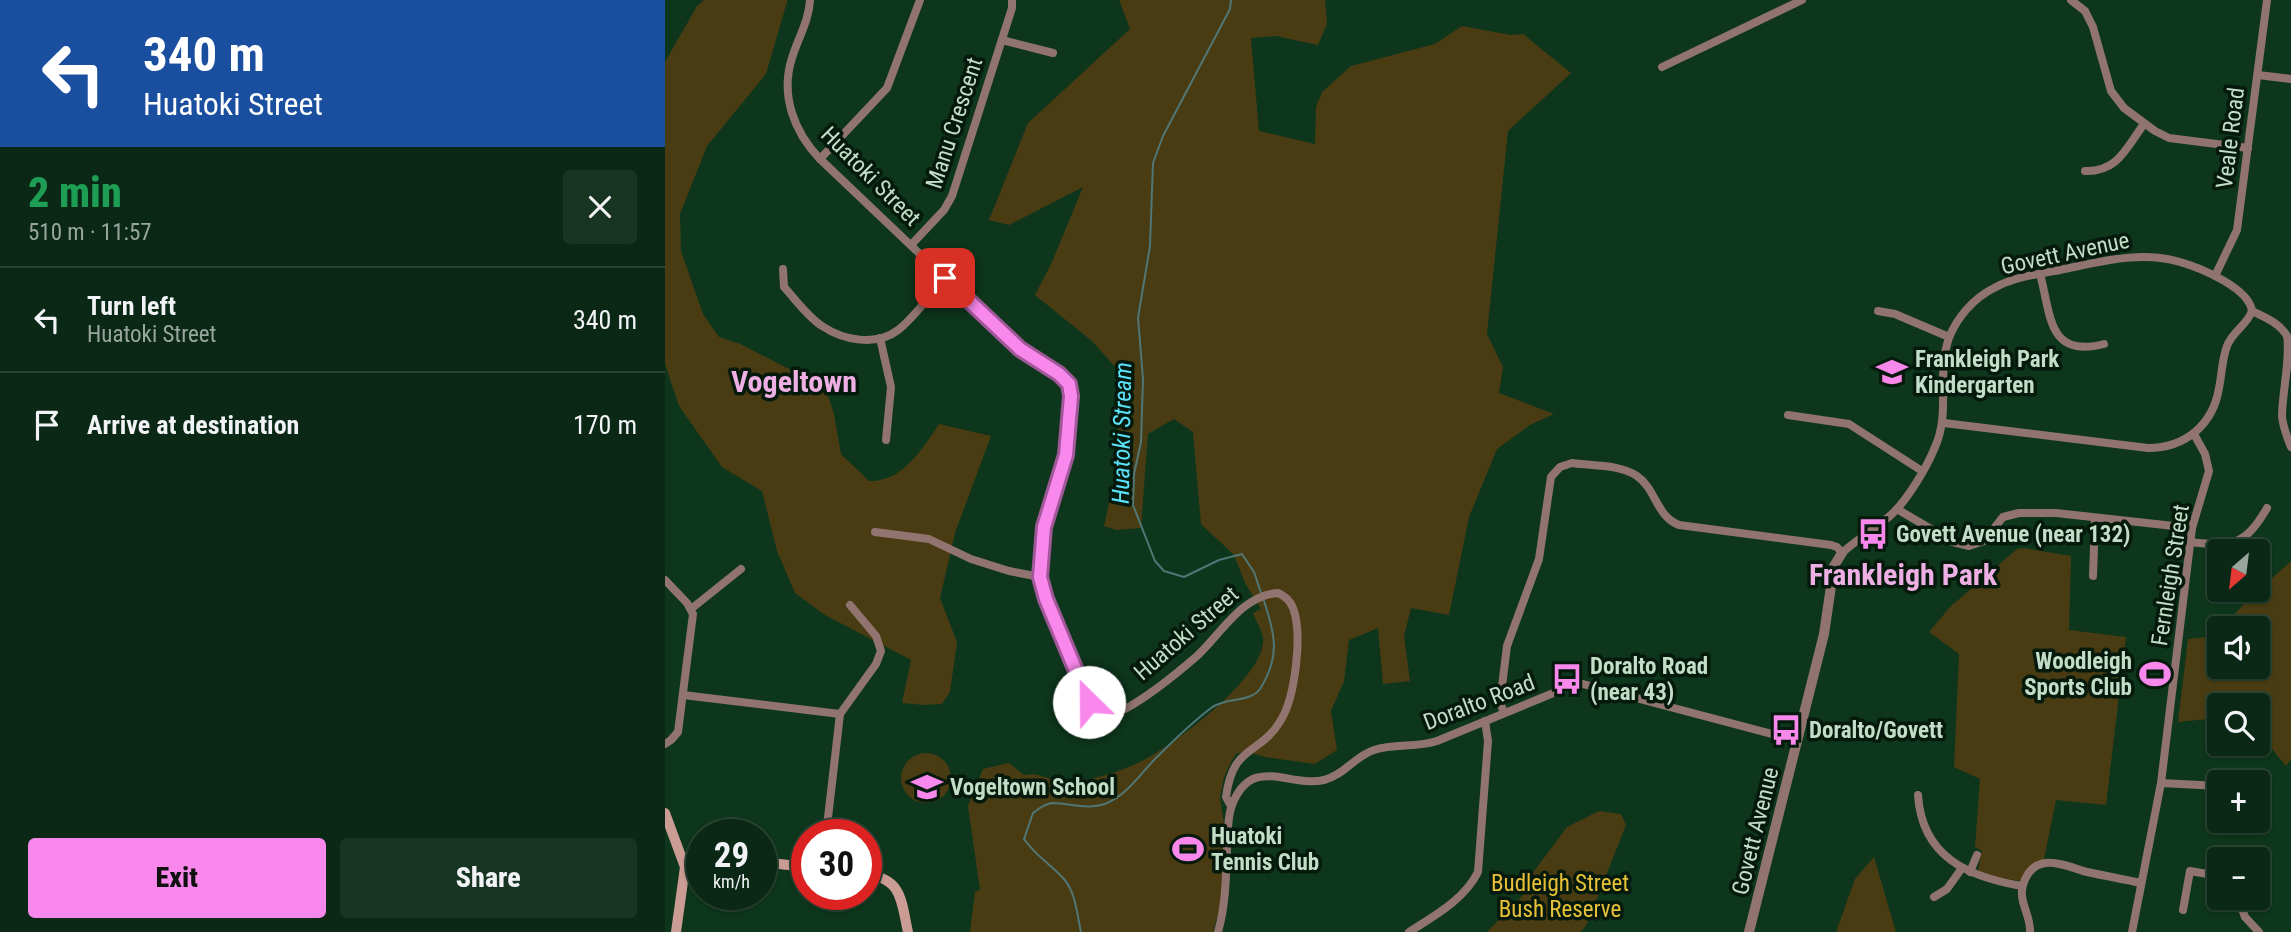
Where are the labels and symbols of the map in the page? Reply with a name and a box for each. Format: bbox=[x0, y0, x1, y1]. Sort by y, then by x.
street label: Manu Crescent bbox=[921, 54, 988, 192]
street label: Veale Road bbox=[2211, 86, 2250, 190]
street label: Huatoki Street bbox=[815, 121, 926, 232]
street label: Govett Avenue bbox=[1998, 227, 2132, 280]
pin bbox=[915, 248, 975, 308]
place label: Frankleigh Park Kindergarten bbox=[1915, 346, 2060, 399]
school or university icon: Frankleigh Park Kindergarten bbox=[1875, 355, 1909, 389]
water label: Huatoki Stream bbox=[1107, 362, 1137, 504]
district label: Vogeltown bbox=[731, 364, 857, 399]
street label: Fernleigh Street bbox=[2146, 502, 2195, 648]
bus stop icon: Govett Avenue (near 132) bbox=[1856, 517, 1890, 551]
place label: Govett Avenue (near 132) bbox=[1896, 521, 2130, 548]
north arrow bbox=[2207, 539, 2270, 602]
district label: Frankleigh Park bbox=[1809, 557, 1998, 592]
street label: Huatoki Street bbox=[1129, 581, 1244, 686]
place label: Woodleigh Sports Club bbox=[2024, 648, 2132, 701]
place label: Doralto Road (near 43) bbox=[1590, 653, 1708, 706]
sports icon: Woodleigh Sports Club bbox=[2138, 657, 2172, 691]
bus stop icon: Doralto Road (near 43) bbox=[1550, 662, 1584, 696]
position arrow bbox=[1052, 665, 1126, 739]
street label: Doralto Road bbox=[1420, 669, 1539, 736]
bus stop icon: Doralto/Govett bbox=[1769, 713, 1803, 747]
place label: Doralto/Govett bbox=[1809, 717, 1943, 744]
street label: Govett Avenue bbox=[1727, 765, 1784, 898]
school or university icon: Vogeltown School bbox=[910, 770, 944, 804]
place label: Vogeltown School bbox=[950, 774, 1115, 801]
speed limit sign: 30 bbox=[791, 819, 882, 910]
place label: Huatoki Tennis Club bbox=[1211, 823, 1319, 876]
sports icon: Huatoki Tennis Club bbox=[1171, 832, 1205, 866]
park label: Budleigh Street Bush Reserve bbox=[1491, 870, 1629, 923]

